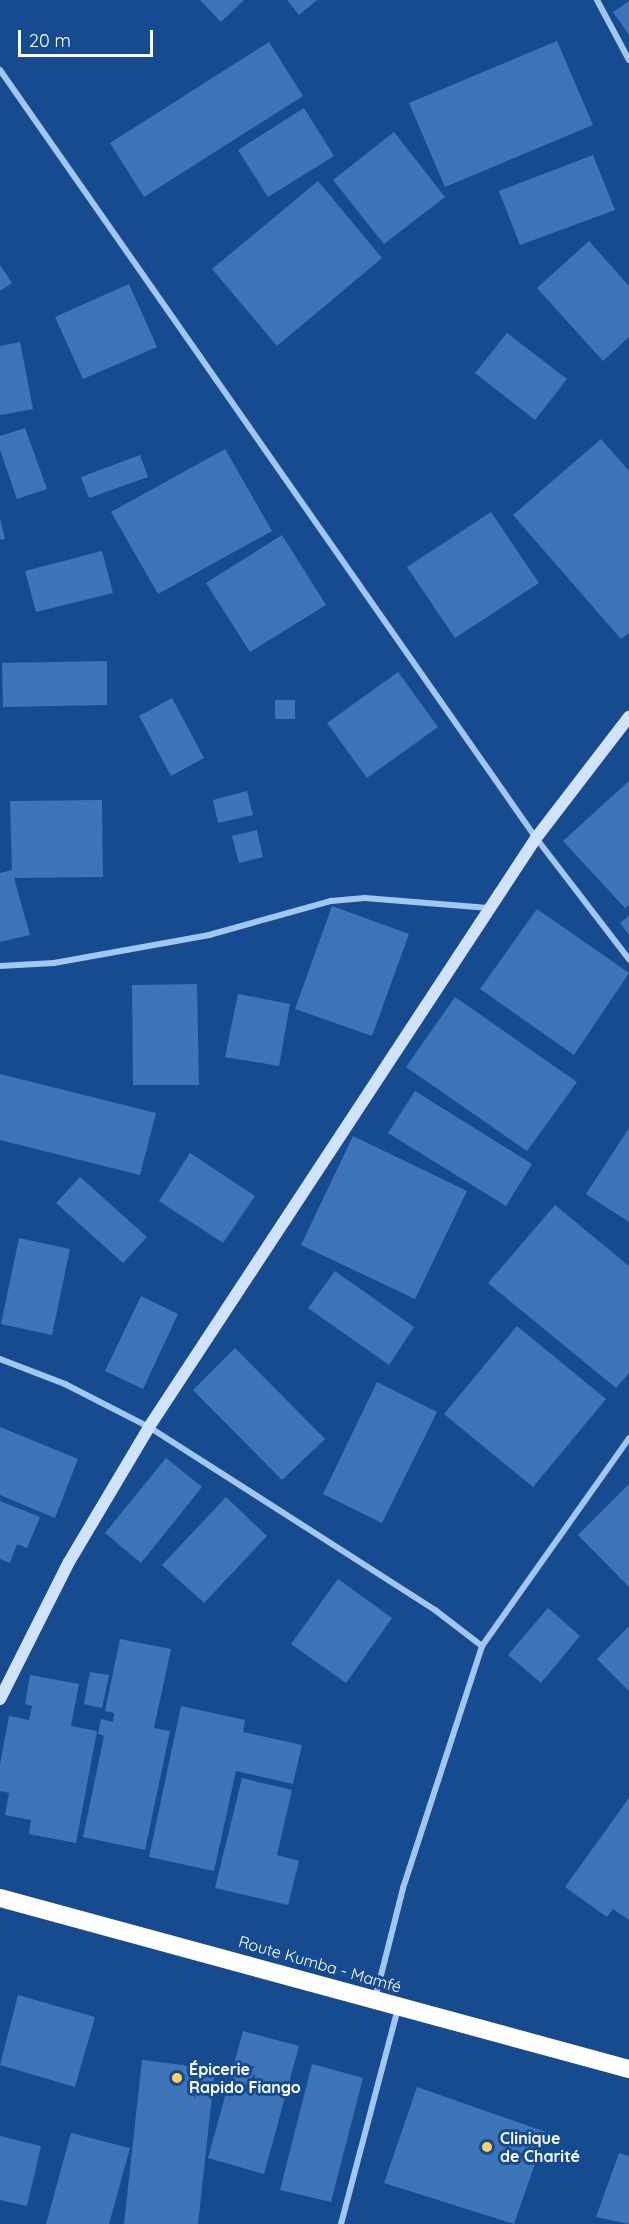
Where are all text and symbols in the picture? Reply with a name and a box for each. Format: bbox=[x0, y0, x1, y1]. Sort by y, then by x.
scale bar bbox=[21, 18, 156, 56]
text: 20 m bbox=[29, 29, 71, 52]
street label: Route Kumba - Mamfé bbox=[236, 1932, 404, 1996]
place label: Épicerie Rapido Fiango bbox=[189, 2059, 301, 2097]
marker: Épicerie Rapido Fiango bbox=[170, 2071, 184, 2085]
place label: Clinique de Charité bbox=[500, 2128, 580, 2166]
marker: Clinique de Charité bbox=[478, 2138, 496, 2156]

